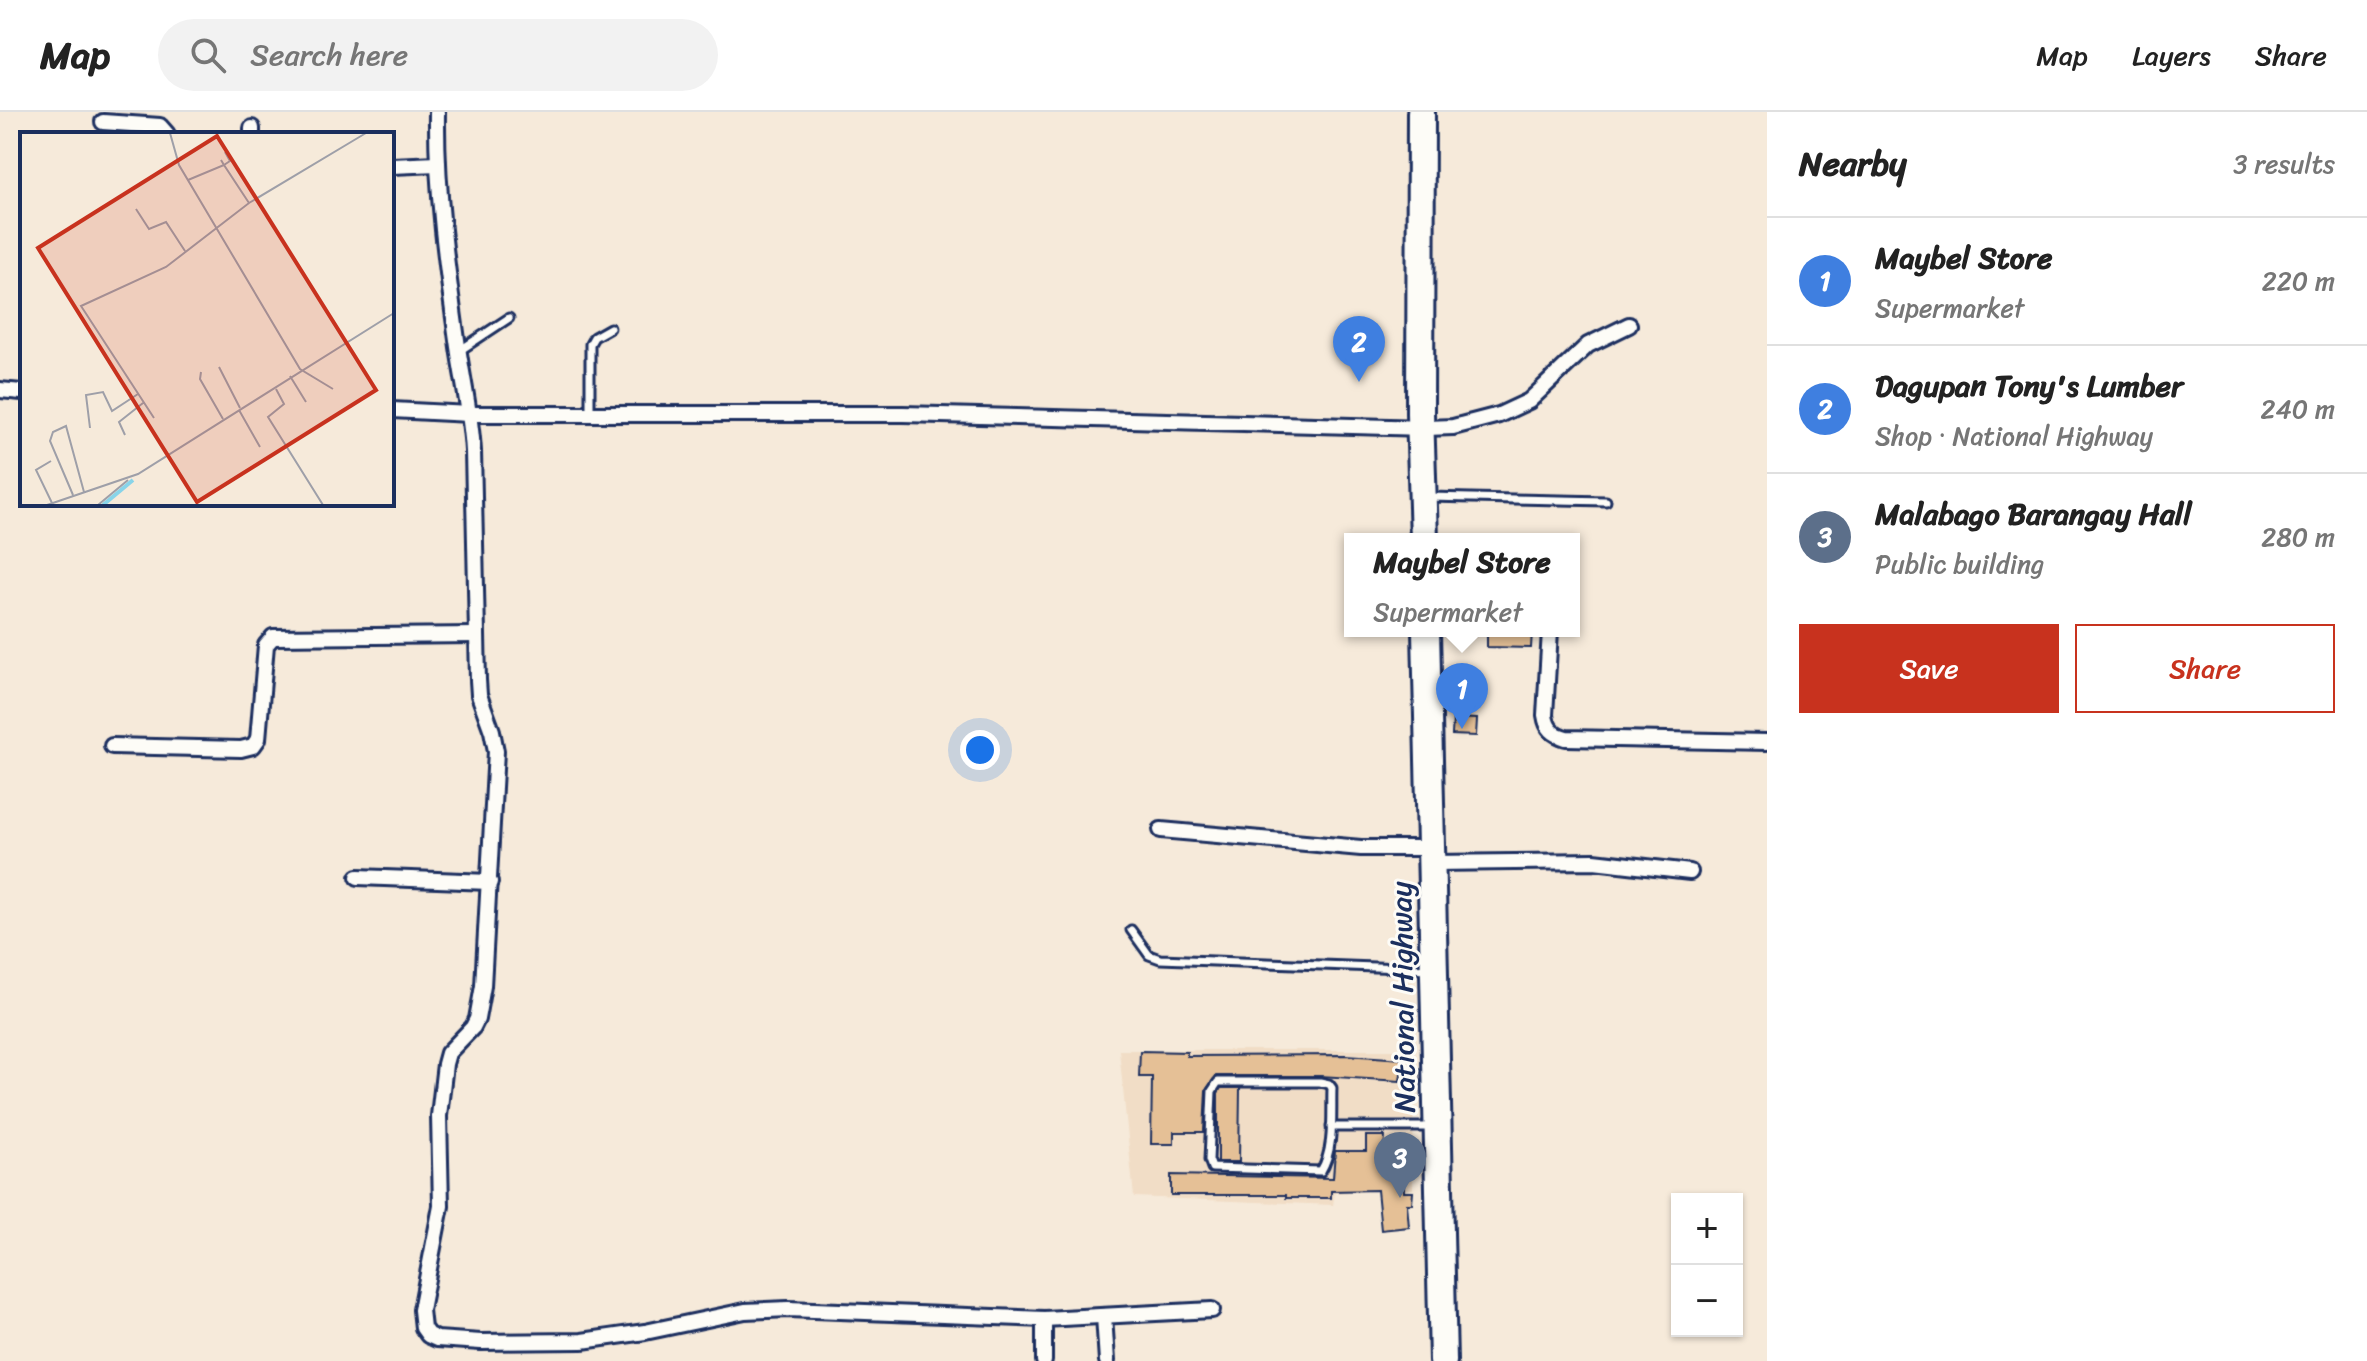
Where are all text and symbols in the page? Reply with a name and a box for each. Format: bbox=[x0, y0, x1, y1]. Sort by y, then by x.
search box bbox=[158, 19, 718, 91]
text: Map bbox=[40, 22, 110, 89]
text: Search here bbox=[250, 28, 408, 82]
text: Map bbox=[2036, 31, 2088, 80]
text: Layers bbox=[2132, 31, 2211, 80]
text: Share bbox=[2255, 31, 2327, 80]
icon: search bbox=[186, 33, 230, 77]
inset map bbox=[20, 132, 394, 506]
text: Nearby bbox=[1799, 134, 1907, 194]
text: 3 results bbox=[2233, 141, 2335, 187]
text: Maybel Store bbox=[1875, 231, 2052, 285]
text: 1 bbox=[1819, 258, 1831, 304]
text: 220 m bbox=[2262, 258, 2335, 304]
text: Supermarket bbox=[1875, 285, 2024, 331]
pin: 2 bbox=[1333, 316, 1385, 382]
text: Dagupan Tony's Lumber bbox=[1875, 359, 2183, 413]
text: 2 bbox=[1817, 386, 1833, 432]
text: 240 m bbox=[2261, 386, 2335, 432]
text: Shop · National Highway bbox=[1875, 413, 2153, 459]
text: Malabago Barangay Hall bbox=[1875, 487, 2192, 541]
text: 3 bbox=[1818, 514, 1832, 560]
text: 280 m bbox=[2261, 514, 2335, 560]
popup bbox=[1344, 533, 1580, 637]
text: Maybel Store bbox=[1373, 535, 1551, 589]
text: Public building bbox=[1875, 541, 2044, 587]
text: Supermarket bbox=[1373, 589, 1523, 635]
button: Save bbox=[1799, 624, 2059, 713]
button: Share bbox=[2075, 624, 2335, 713]
pin: 1 bbox=[1436, 663, 1488, 729]
your location bbox=[960, 730, 1000, 770]
street label: National Highway bbox=[1374, 880, 1432, 1113]
pin: 3 bbox=[1374, 1132, 1426, 1198]
map controls bbox=[1671, 1193, 1743, 1337]
button: + bbox=[1671, 1193, 1743, 1265]
button: − bbox=[1671, 1265, 1743, 1337]

